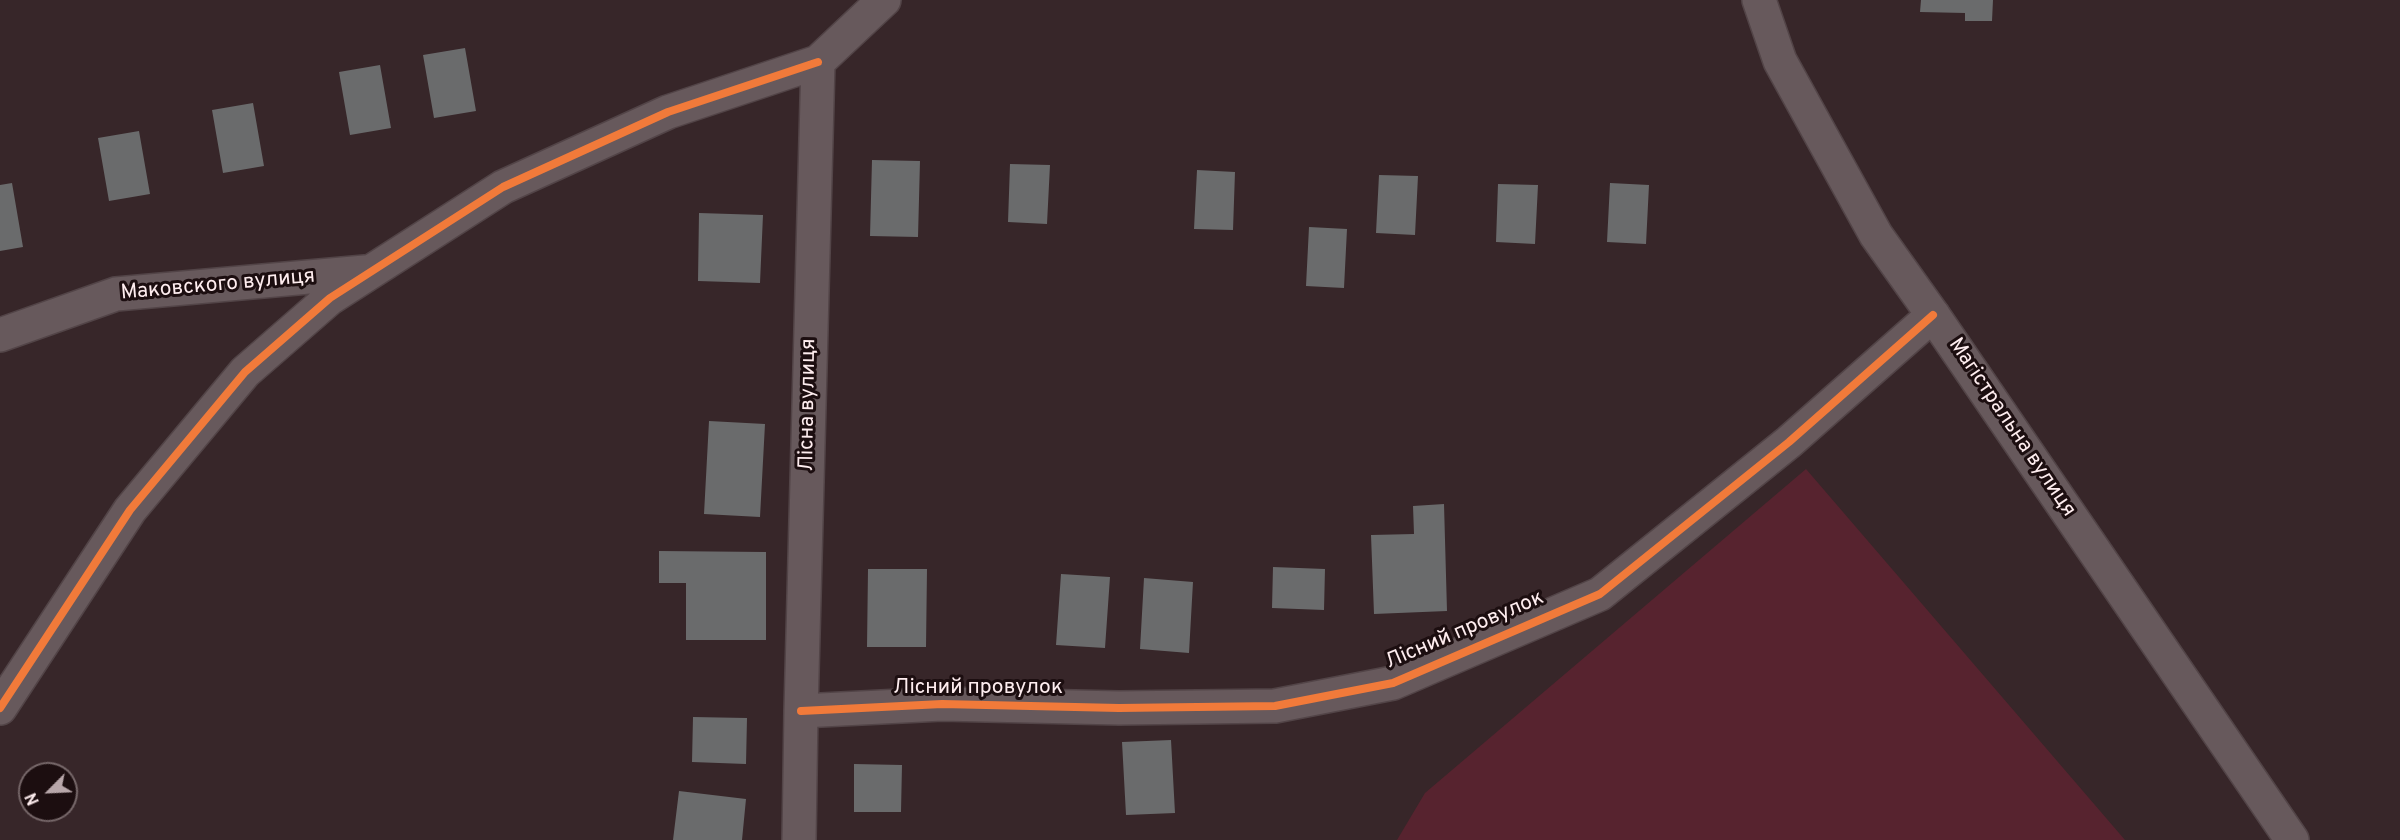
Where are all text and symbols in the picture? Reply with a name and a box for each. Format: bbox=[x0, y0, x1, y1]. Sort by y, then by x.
street label: Маковского вулиця bbox=[120, 265, 316, 307]
street label: Магістральна вулиця bbox=[1942, 334, 2080, 522]
street label: Лісна вулиця bbox=[795, 338, 823, 472]
street label: Лісний провулок bbox=[1382, 586, 1548, 676]
street label: Лісний провулок bbox=[893, 676, 1063, 702]
north arrow bbox=[18, 762, 78, 822]
text: N bbox=[22, 789, 45, 808]

